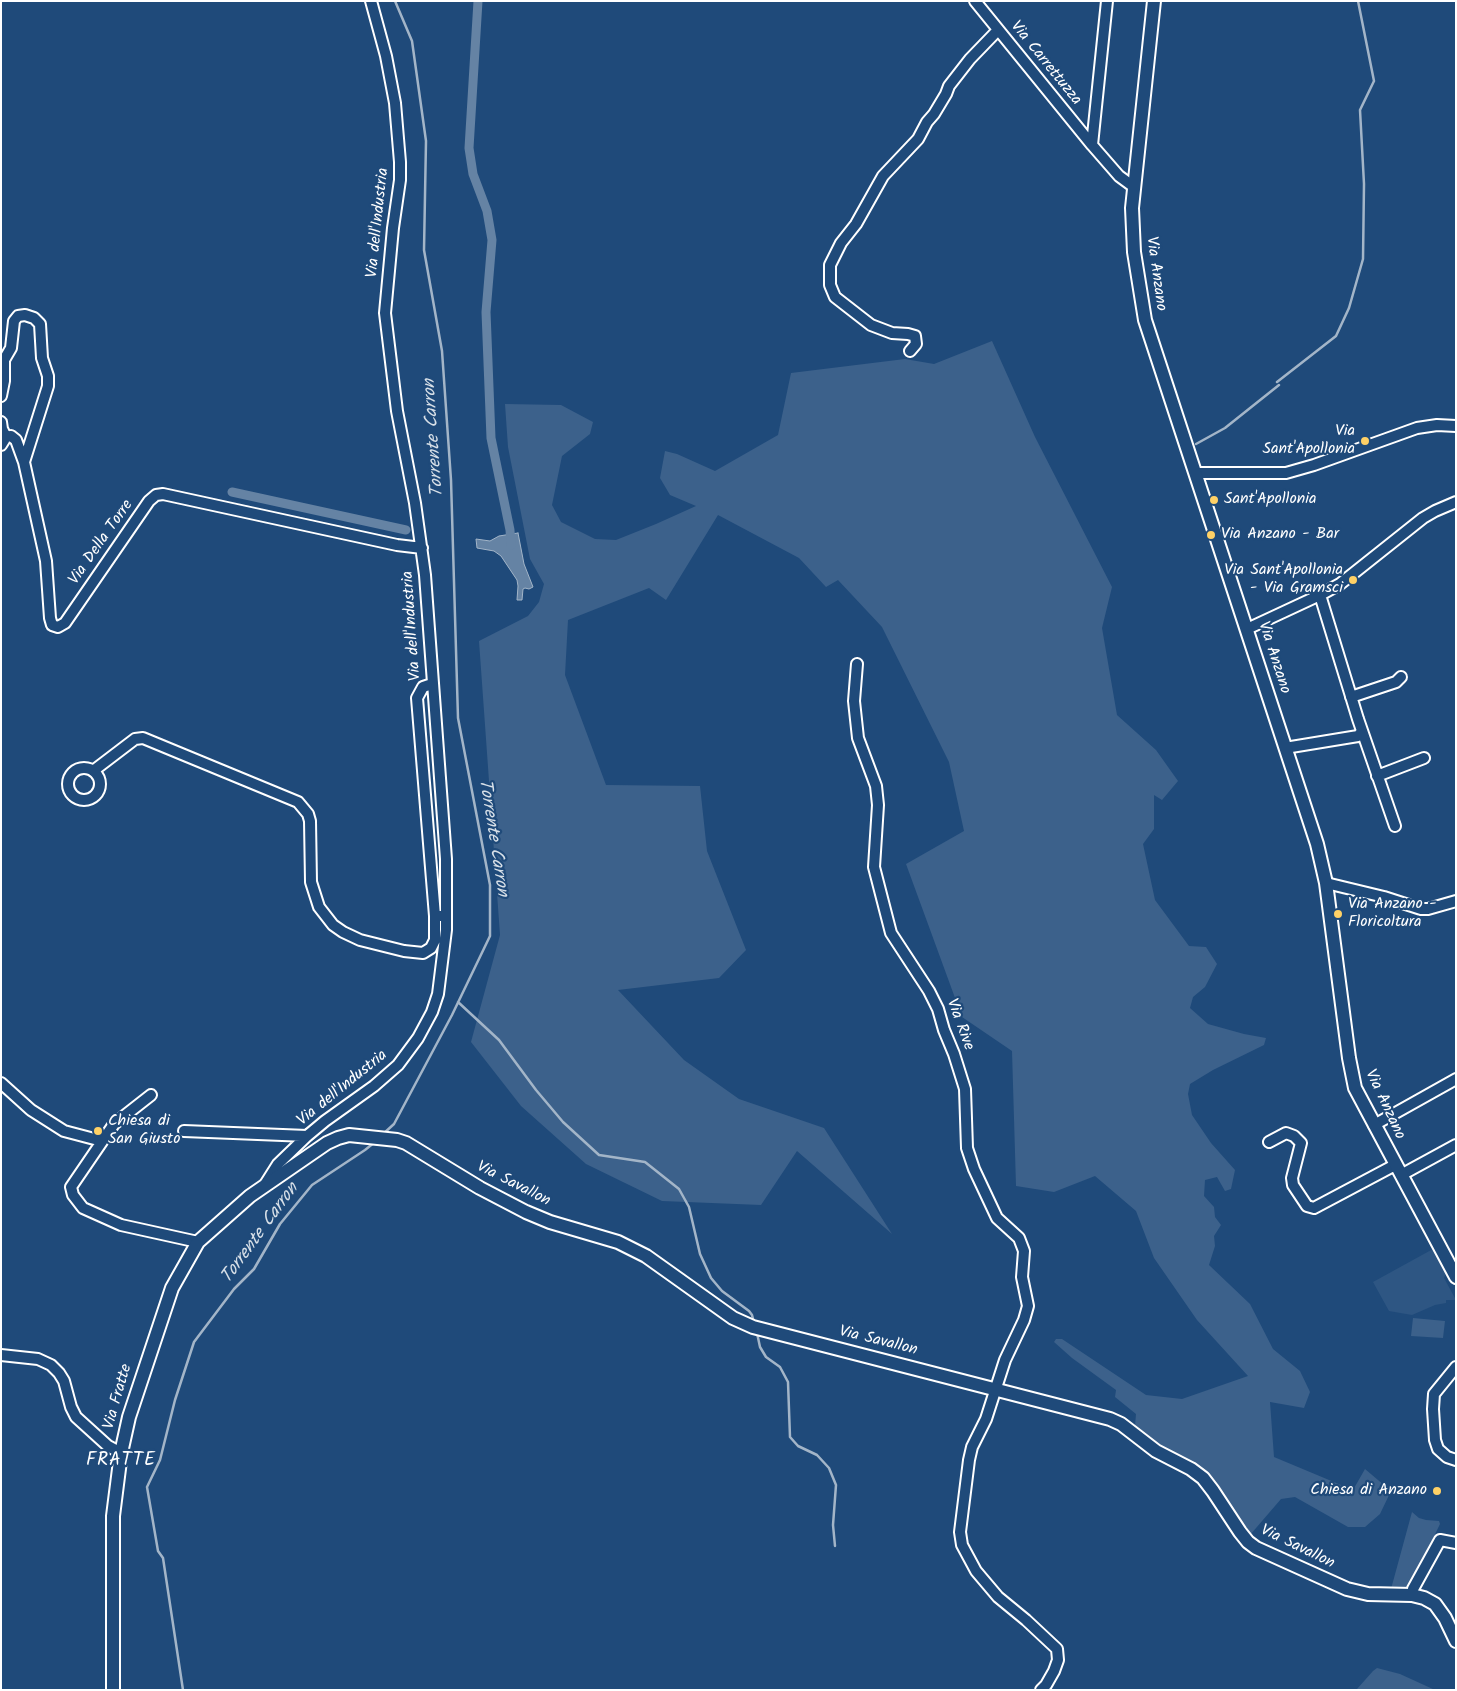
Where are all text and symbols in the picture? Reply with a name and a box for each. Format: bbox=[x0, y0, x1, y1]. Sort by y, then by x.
street label: Via Carrettuzza bbox=[1005, 18, 1085, 110]
street label: Via dell'Industria bbox=[364, 167, 394, 279]
street label: Via Anzano bbox=[1140, 236, 1170, 312]
water label: Torrente Carron bbox=[420, 378, 450, 498]
place label: Via Sant'Apollonia bbox=[1262, 422, 1355, 460]
marker: Via Sant'Apollonia bbox=[1359, 435, 1371, 447]
place label: Sant'Apollonia bbox=[1224, 490, 1317, 510]
marker: Sant'Apollonia bbox=[1208, 494, 1220, 506]
street label: Via Della Torre bbox=[66, 497, 138, 589]
place label: Via Anzano - Bar bbox=[1221, 525, 1339, 545]
marker: Via Anzano - Bar bbox=[1205, 529, 1217, 541]
place label: Via Sant'Apollonia - Via Gramsci bbox=[1224, 561, 1343, 599]
street label: Via dell'Industria bbox=[400, 570, 426, 682]
marker: Via Sant'Apollonia - Via Gramsci bbox=[1347, 574, 1359, 586]
street label: Via Anzano bbox=[1252, 619, 1294, 697]
water label: Torrente Carron bbox=[472, 778, 512, 898]
place label: Via Anzano - Floricoltura bbox=[1348, 895, 1437, 933]
marker: Via Anzano - Floricoltura bbox=[1332, 908, 1344, 920]
street label: Via Rive bbox=[941, 997, 977, 1053]
street label: Via dell'Industria bbox=[294, 1047, 392, 1131]
street label: Via Anzano bbox=[1359, 1067, 1409, 1143]
place label: Chiesa di San Giusto bbox=[108, 1112, 180, 1150]
marker: Chiesa di San Giusto bbox=[92, 1125, 104, 1137]
street label: Via Savallon bbox=[473, 1158, 553, 1212]
water label: Torrente Carron bbox=[217, 1180, 305, 1288]
street label: Via Savallon bbox=[837, 1323, 919, 1361]
street label: Via Fratte bbox=[101, 1362, 137, 1432]
district label: FRATTE bbox=[85, 1451, 157, 1473]
place label: Chiesa di Anzano bbox=[1310, 1481, 1427, 1501]
marker: Chiesa di Anzano bbox=[1431, 1485, 1443, 1497]
street label: Via Savallon bbox=[1257, 1522, 1337, 1574]

